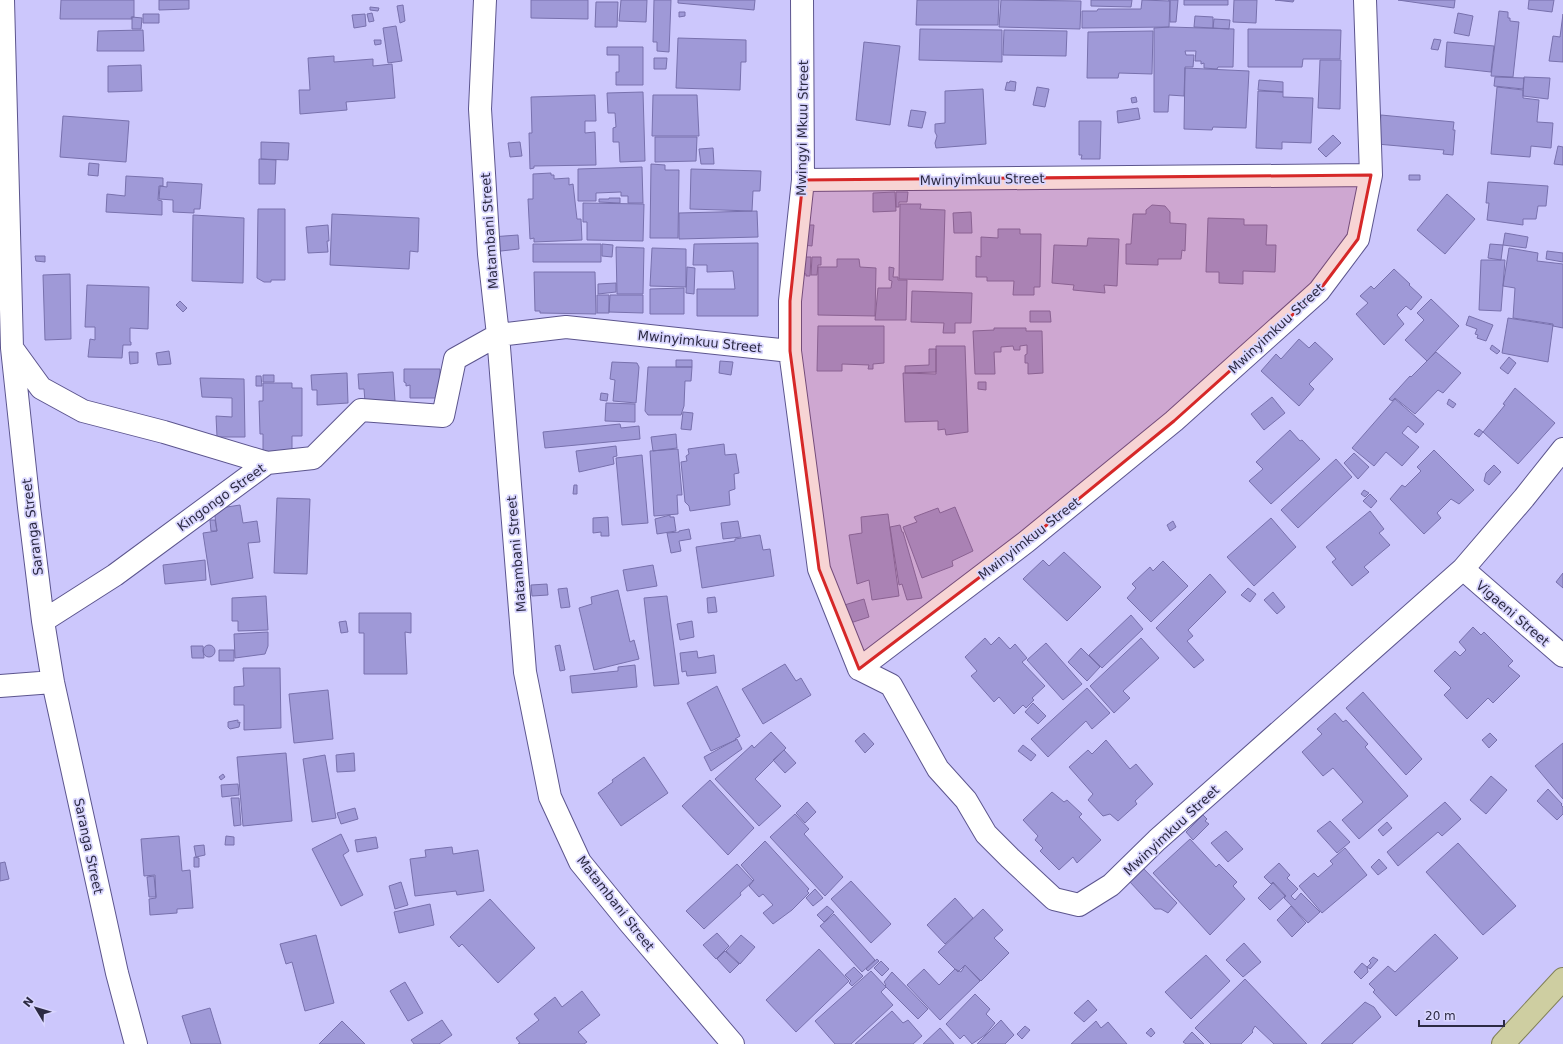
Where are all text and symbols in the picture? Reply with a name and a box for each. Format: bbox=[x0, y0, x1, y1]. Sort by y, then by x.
street label: Mwingyi Mkuu Street bbox=[794, 60, 811, 196]
street label: Mwinyimkuu Street bbox=[919, 171, 1045, 188]
street label: Matambani Street bbox=[478, 172, 501, 290]
street label: Mwinyimkuu Street bbox=[1226, 280, 1327, 376]
street label: Mwinyimkuu Street bbox=[637, 328, 763, 355]
street label: Kingongo Street bbox=[175, 461, 268, 534]
street label: Saranga Street bbox=[19, 478, 46, 576]
street label: Mwinyimkuu Street bbox=[975, 494, 1083, 583]
street label: Matambani Street bbox=[504, 495, 529, 613]
street label: Vigaeni Street bbox=[1473, 578, 1552, 649]
street label: Mwinyimkuu Street bbox=[1121, 782, 1222, 878]
street label: Saranga Street bbox=[71, 797, 106, 895]
street label: Matambani Street bbox=[574, 853, 657, 954]
north arrow bbox=[16, 988, 56, 1028]
text: N bbox=[21, 995, 36, 1010]
scale bar bbox=[1419, 1002, 1504, 1028]
text: 20 m bbox=[1425, 1009, 1456, 1023]

